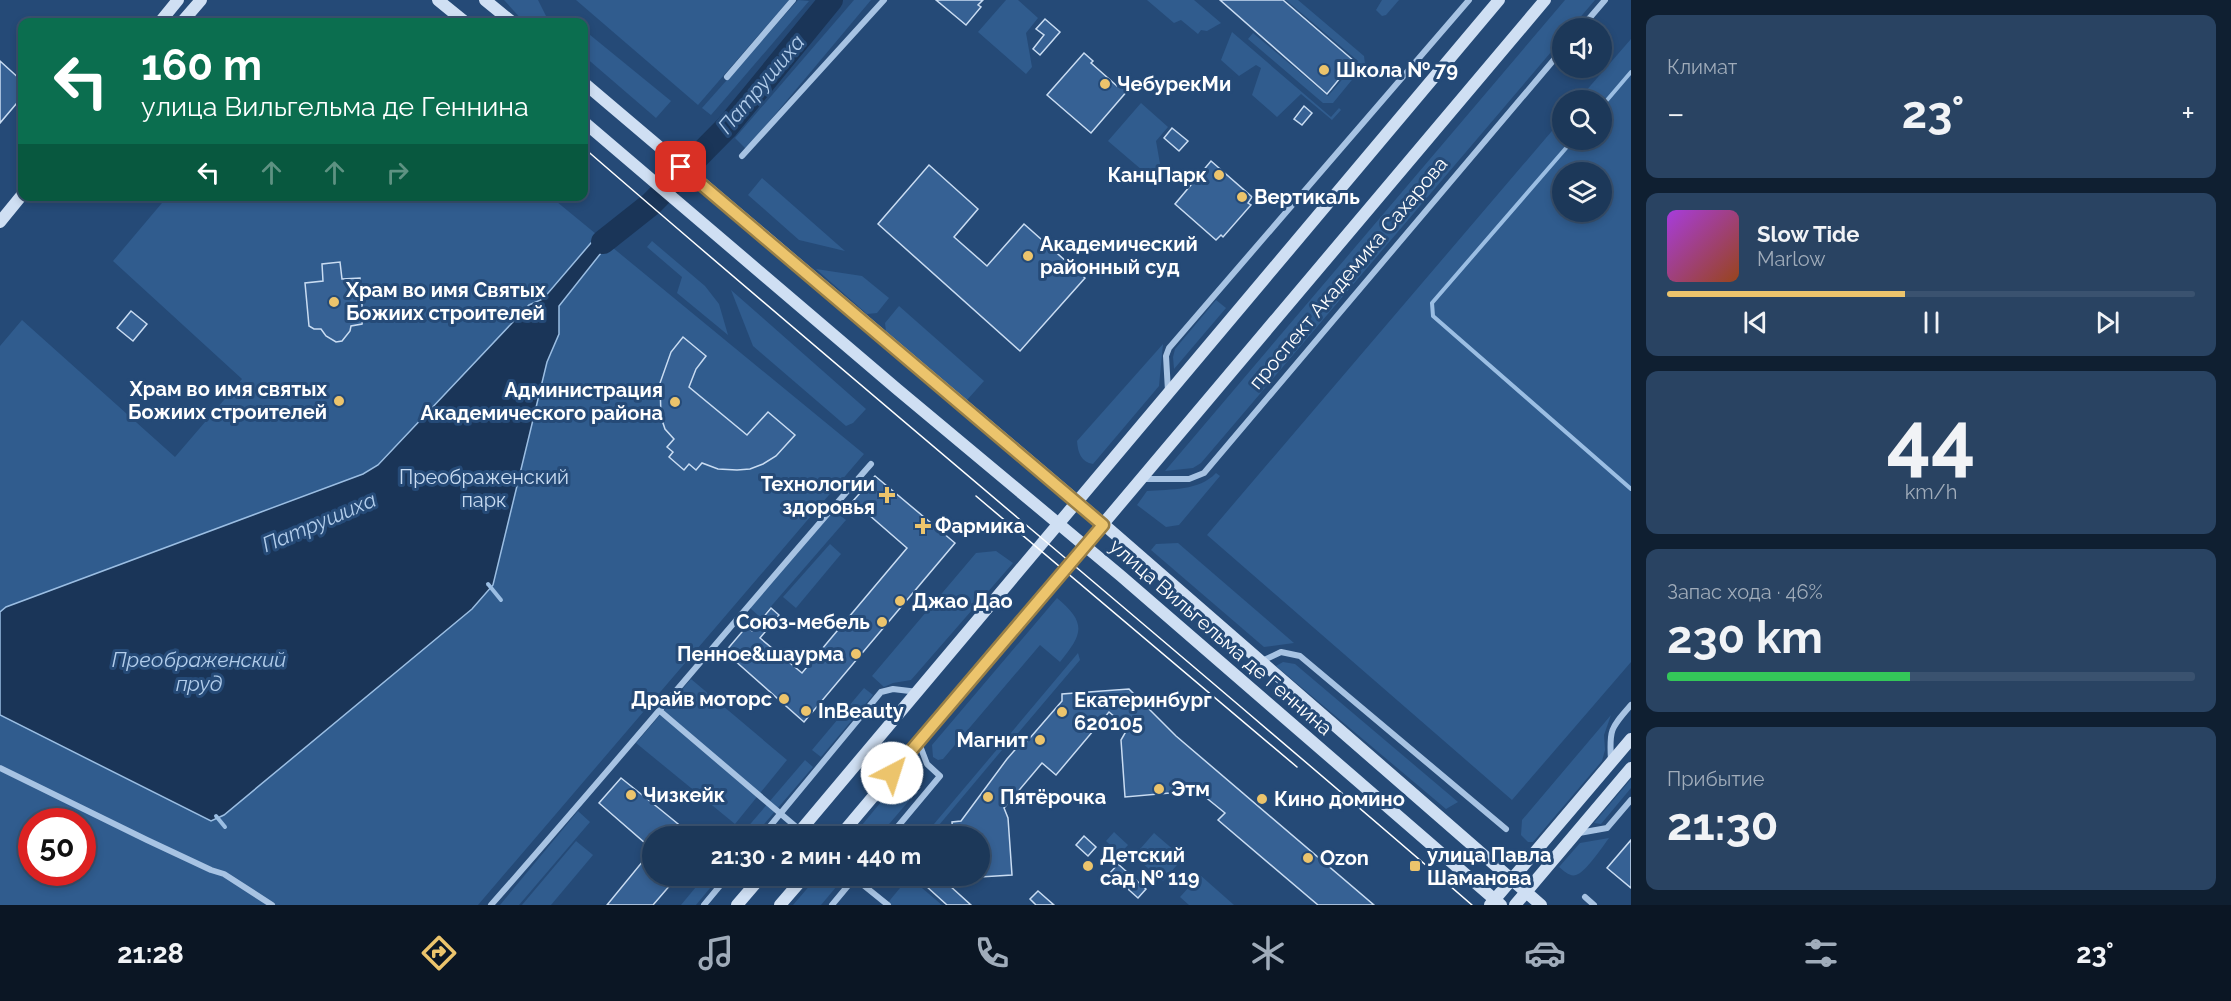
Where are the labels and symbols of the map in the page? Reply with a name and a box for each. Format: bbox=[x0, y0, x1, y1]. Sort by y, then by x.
water label: Патрушиха bbox=[712, 30, 810, 138]
place label: Школа № 79 bbox=[1336, 58, 1458, 82]
marker: Школа № 79 bbox=[1317, 63, 1331, 77]
place label: ЧебурекМи bbox=[1117, 72, 1231, 96]
marker: ЧебурекМи bbox=[1098, 77, 1112, 91]
pin bbox=[655, 141, 706, 192]
street label: проспект Академика Сахарова bbox=[1244, 152, 1452, 394]
place label: КанцПарк bbox=[1107, 163, 1207, 187]
marker: КанцПарк bbox=[1212, 168, 1226, 182]
place label: Вертикаль bbox=[1254, 185, 1360, 209]
marker: Вертикаль bbox=[1235, 190, 1249, 204]
place label: Академический районный суд bbox=[1040, 232, 1198, 279]
marker: Академический районный суд bbox=[1021, 249, 1035, 263]
place label: Храм во имя Святых Божиих строителей bbox=[345, 278, 546, 325]
marker: Храм во имя Святых Божиих строителей bbox=[327, 295, 341, 309]
place label: Храм во имя святых Божиих строителей bbox=[128, 377, 327, 424]
place label: Администрация Академического района bbox=[421, 378, 663, 425]
marker: Храм во имя святых Божиих строителей bbox=[332, 394, 346, 408]
marker: Администрация Академического района bbox=[668, 395, 682, 409]
park label: Преображенский парк bbox=[399, 465, 569, 512]
place label: Технологии здоровья bbox=[761, 472, 875, 519]
water label: Патрушиха bbox=[258, 487, 380, 557]
marker: Технологии здоровья bbox=[880, 488, 894, 502]
place label: Фармика bbox=[935, 514, 1025, 538]
marker: Фармика bbox=[916, 519, 930, 533]
street label: улица Вильгельма де Геннина bbox=[1105, 534, 1337, 740]
place label: Джао Дао bbox=[912, 589, 1013, 613]
marker: Джао Дао bbox=[893, 594, 907, 608]
place label: Союз-мебель bbox=[736, 610, 870, 634]
marker: Союз-мебель bbox=[875, 615, 889, 629]
place label: Пенное&шаурма bbox=[677, 642, 844, 666]
water label: Преображенский пруд bbox=[112, 647, 286, 696]
marker: Пенное&шаурма bbox=[849, 647, 863, 661]
place label: Драйв моторс bbox=[631, 687, 772, 711]
place label: Екатеринбург 620105 bbox=[1074, 688, 1212, 735]
marker: Драйв моторс bbox=[777, 692, 791, 706]
place label: InBeauty bbox=[818, 699, 904, 723]
marker: InBeauty bbox=[799, 704, 813, 718]
marker: Екатеринбург 620105 bbox=[1055, 705, 1069, 719]
place label: Магнит bbox=[957, 728, 1028, 752]
marker: Магнит bbox=[1033, 733, 1047, 747]
position arrow bbox=[860, 741, 924, 805]
place label: Этм bbox=[1171, 777, 1210, 801]
marker: Этм bbox=[1152, 782, 1166, 796]
place label: Чизкейк bbox=[643, 783, 725, 807]
place label: Пятёрочка bbox=[1000, 785, 1106, 809]
place label: Кино домино bbox=[1274, 787, 1405, 811]
marker: Чизкейк bbox=[624, 788, 638, 802]
marker: Пятёрочка bbox=[981, 790, 995, 804]
marker: Кино домино bbox=[1255, 792, 1269, 806]
speed limit sign: 50 bbox=[18, 808, 96, 886]
place label: Детский сад № 119 bbox=[1100, 843, 1200, 890]
place label: улица Павла Шаманова bbox=[1427, 843, 1551, 890]
place label: Ozon bbox=[1320, 846, 1369, 870]
marker: Ozon bbox=[1301, 851, 1315, 865]
marker: Детский сад № 119 bbox=[1081, 859, 1095, 873]
marker: улица Павла Шаманова bbox=[1408, 859, 1422, 873]

